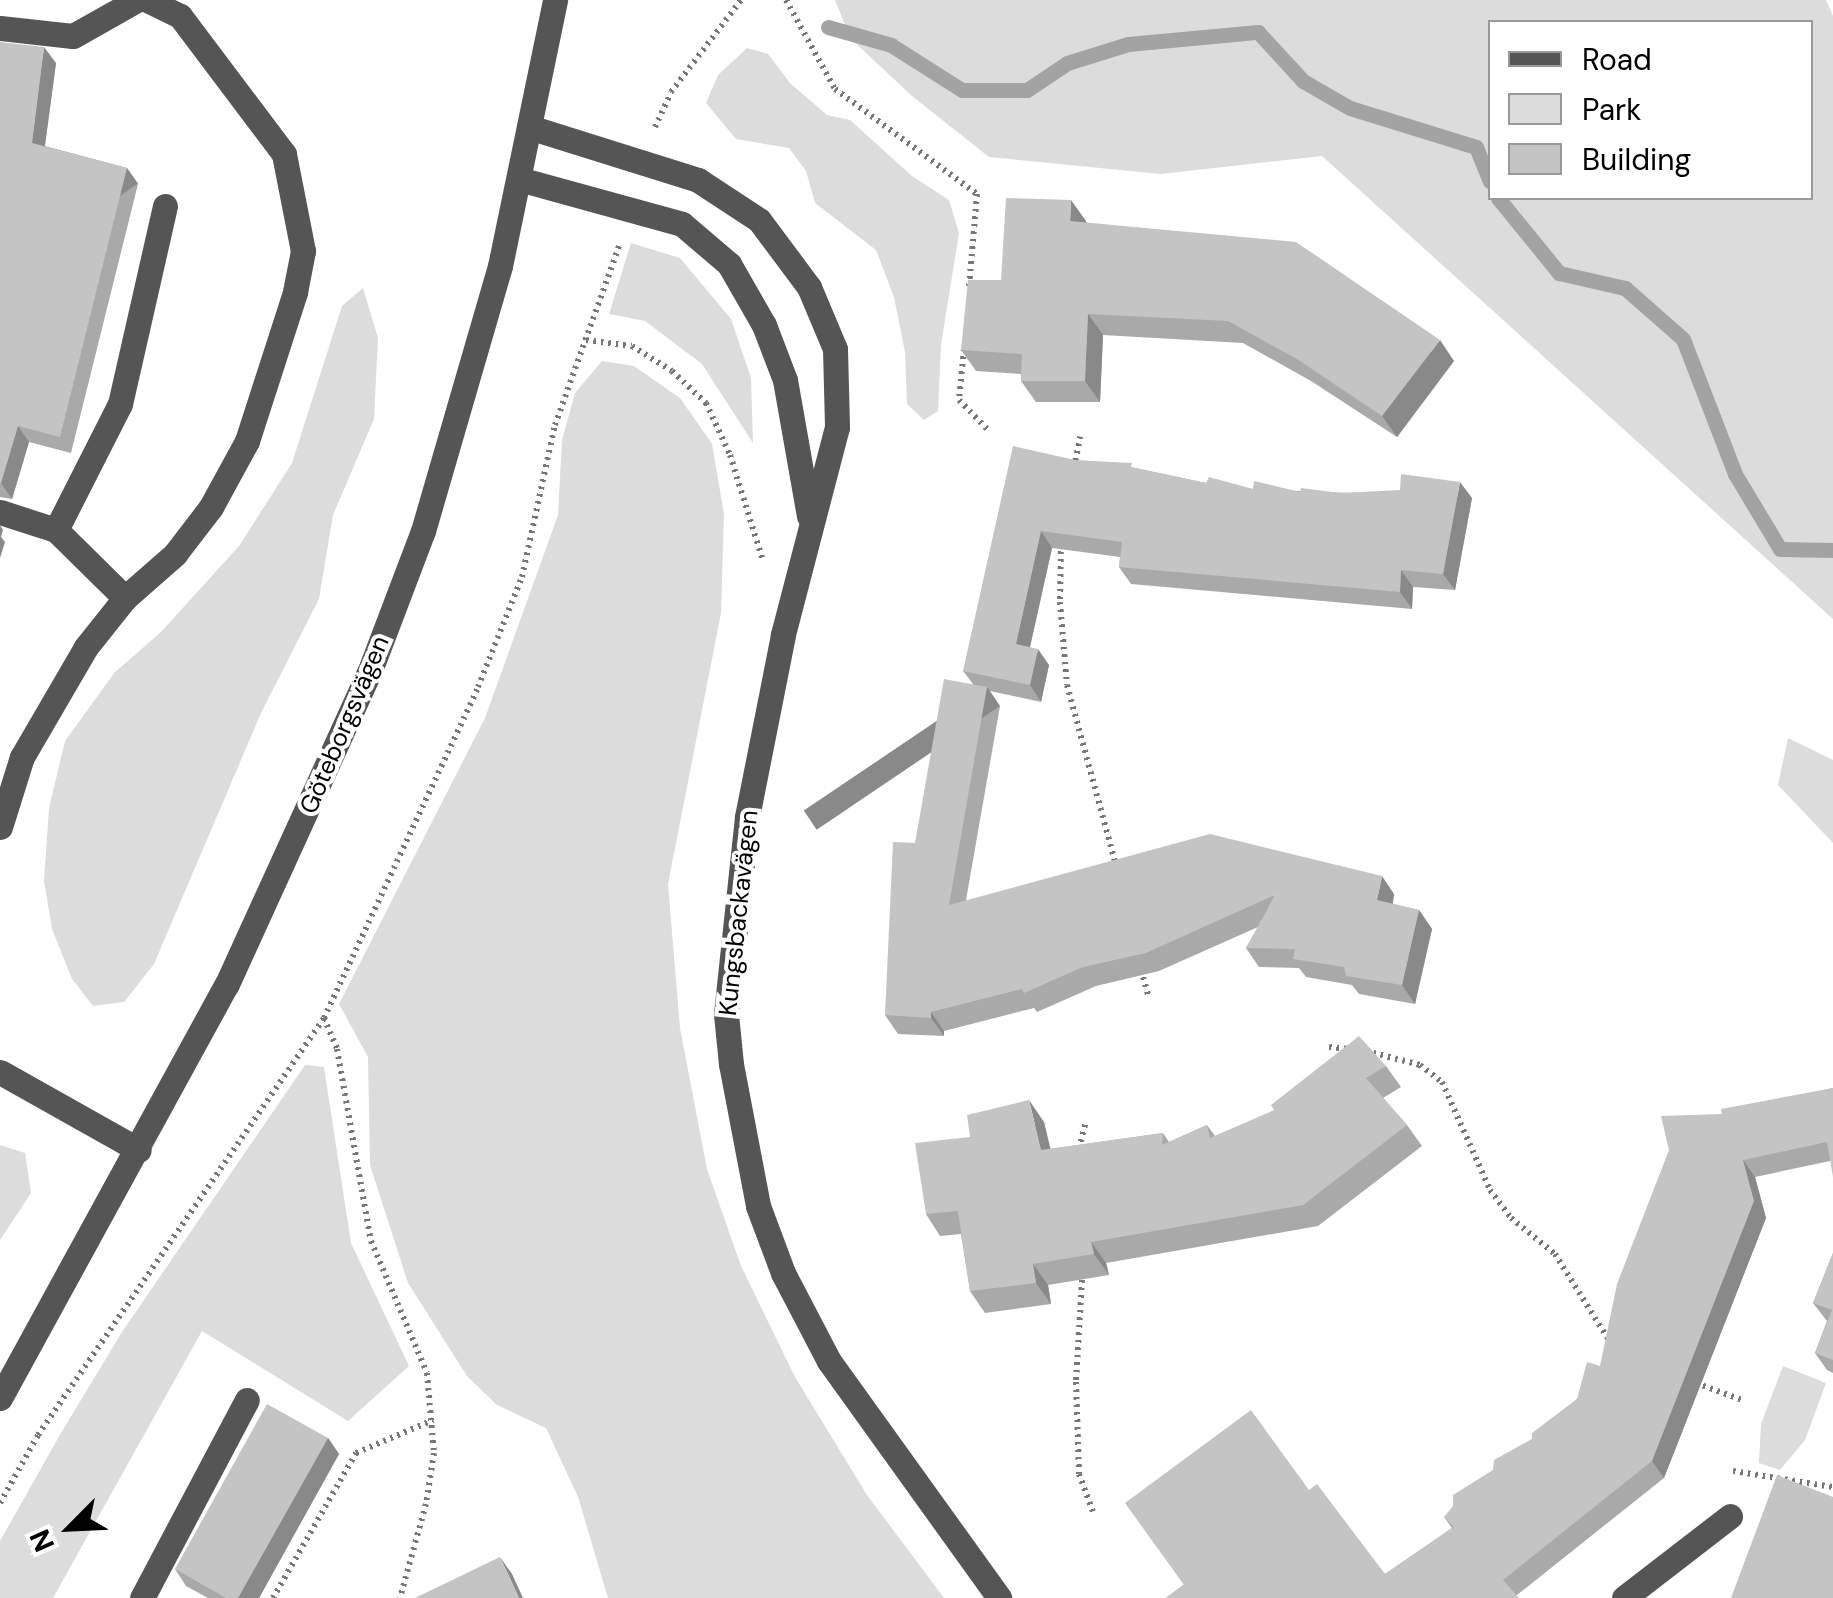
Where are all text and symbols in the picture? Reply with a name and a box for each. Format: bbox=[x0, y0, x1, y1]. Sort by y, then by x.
legend bbox=[1488, 20, 1813, 200]
text: Road bbox=[1582, 40, 1652, 79]
text: Park bbox=[1582, 90, 1641, 129]
text: Building bbox=[1582, 140, 1691, 179]
street label: Göteborgsvägen bbox=[294, 632, 396, 818]
street label: Kungsbackavägen bbox=[713, 809, 765, 1017]
north arrow bbox=[20, 1478, 120, 1578]
text: N bbox=[21, 1524, 63, 1557]

